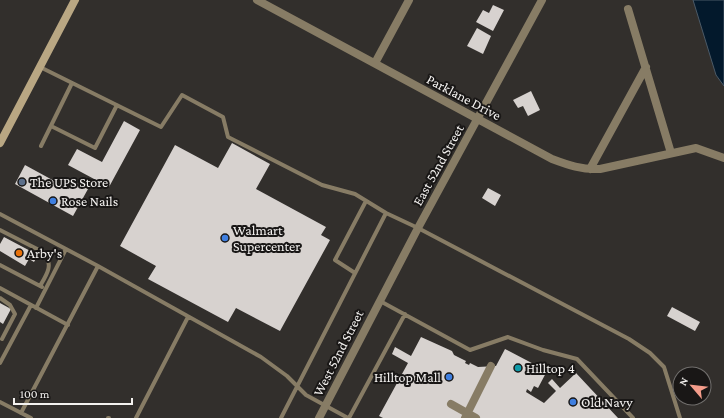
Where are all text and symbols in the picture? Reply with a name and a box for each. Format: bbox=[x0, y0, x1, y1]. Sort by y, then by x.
street label: Parklane Drive bbox=[424, 71, 504, 123]
street label: East 52nd Street bbox=[409, 121, 467, 208]
place label: The UPS Store bbox=[30, 174, 108, 190]
marker: The UPS Store bbox=[17, 177, 27, 187]
place label: Rose Nails bbox=[61, 193, 118, 209]
marker: Rose Nails bbox=[48, 196, 58, 206]
place label: Walmart Supercenter bbox=[233, 222, 300, 254]
marker: Walmart Supercenter bbox=[220, 233, 230, 243]
place label: Arby's bbox=[27, 245, 62, 261]
marker: Arby's bbox=[14, 248, 24, 258]
street label: West 52nd Street bbox=[309, 307, 367, 399]
place label: Hilltop 4 bbox=[526, 360, 575, 376]
marker: Hilltop 4 bbox=[513, 363, 523, 373]
north arrow bbox=[672, 366, 712, 406]
place label: Hilltop Mall bbox=[374, 369, 441, 385]
marker: Hilltop Mall bbox=[444, 372, 454, 382]
text: N bbox=[676, 375, 690, 387]
scale bar bbox=[14, 380, 132, 406]
text: 100 m bbox=[20, 387, 50, 401]
place label: Old Navy bbox=[581, 394, 633, 410]
marker: Old Navy bbox=[568, 397, 578, 407]

